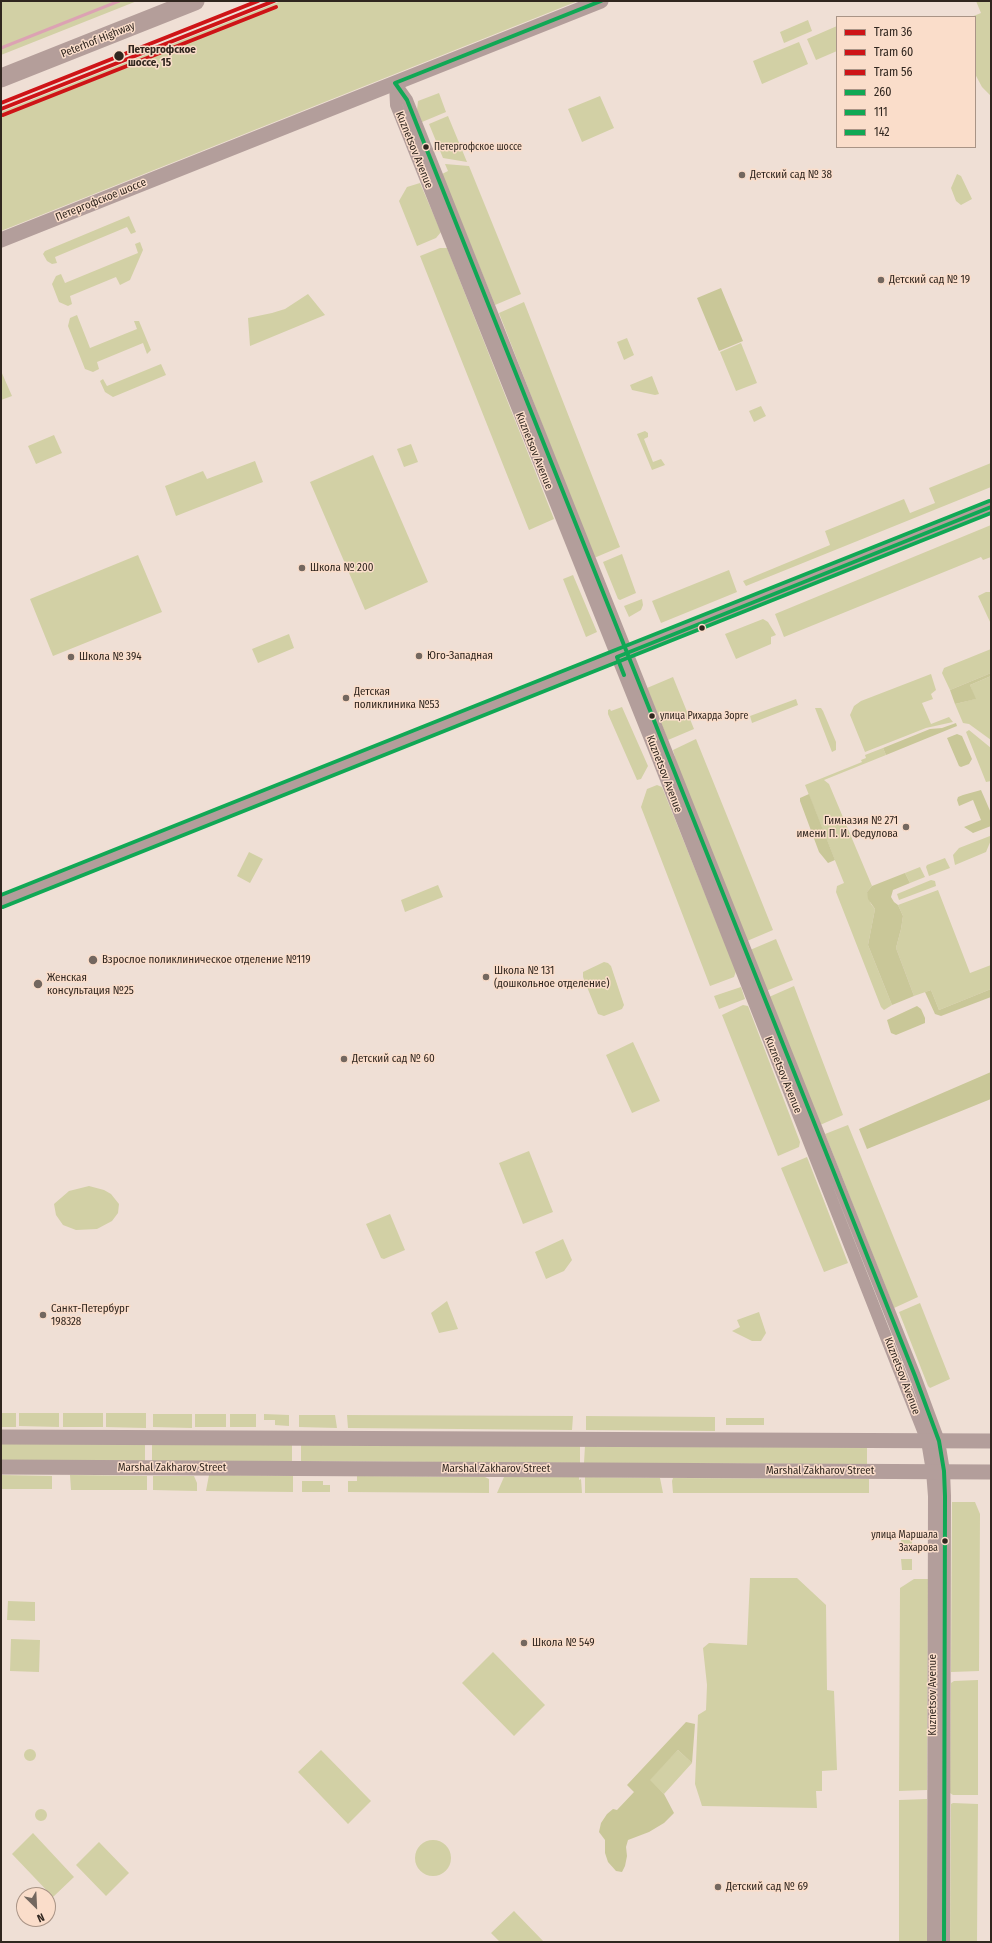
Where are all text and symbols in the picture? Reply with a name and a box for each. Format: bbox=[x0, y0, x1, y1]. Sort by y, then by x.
legend bbox=[836, 16, 976, 148]
street label: Peterhof Highway bbox=[59, 19, 137, 61]
text: Tram 36 bbox=[874, 25, 912, 39]
place label: Петергофское шоссе, 15 bbox=[128, 43, 196, 69]
text: Tram 60 bbox=[874, 45, 913, 59]
marker: Петергофское шоссе, 15 bbox=[112, 49, 126, 63]
text: Tram 56 bbox=[874, 65, 912, 79]
text: 260 bbox=[874, 85, 892, 99]
text: 111 bbox=[874, 105, 888, 119]
street label: Kuznetsov Avenue bbox=[393, 110, 435, 190]
text: 142 bbox=[874, 125, 890, 139]
place label: Петергофское шоссе bbox=[434, 141, 522, 153]
marker: Петергофское шоссе bbox=[421, 142, 431, 152]
place label: Детский сад № 38 bbox=[750, 168, 832, 182]
marker: Детский сад № 38 bbox=[737, 170, 747, 180]
street label: Петергофское шоссе bbox=[54, 176, 148, 224]
place label: Детский сад № 19 bbox=[889, 273, 970, 287]
marker: Детский сад № 19 bbox=[876, 275, 886, 285]
street label: Kuznetsov Avenue bbox=[513, 411, 555, 491]
place label: Школа № 200 bbox=[310, 561, 373, 575]
marker: Школа № 200 bbox=[297, 563, 307, 573]
unlabelled marker bbox=[697, 623, 707, 633]
place label: Юго-Западная bbox=[427, 649, 493, 663]
place label: Школа № 394 bbox=[79, 650, 142, 664]
marker: Юго-Западная bbox=[414, 651, 424, 661]
marker: Школа № 394 bbox=[66, 652, 76, 662]
place label: Детская поликлиника №53 bbox=[354, 685, 440, 711]
marker: Детская поликлиника №53 bbox=[341, 693, 351, 703]
place label: улица Рихарда Зорге bbox=[660, 710, 748, 722]
marker: улица Рихарда Зорге bbox=[647, 711, 657, 721]
street label: Kuznetsov Avenue bbox=[643, 734, 685, 814]
place label: Гимназия № 271 имени П. И. Федулова bbox=[796, 814, 898, 840]
marker: Гимназия № 271 имени П. И. Федулова bbox=[901, 822, 911, 832]
place label: Взрослое поликлиническое отделение №119 bbox=[102, 953, 311, 967]
marker: Взрослое поликлиническое отделение №119 bbox=[87, 954, 99, 966]
place label: Школа № 131 (дошкольное отделение) bbox=[494, 964, 609, 990]
place label: Женская консультация №25 bbox=[47, 971, 134, 997]
marker: Школа № 131 (дошкольное отделение) bbox=[481, 972, 491, 982]
marker: Женская консультация №25 bbox=[32, 978, 44, 990]
street label: Kuznetsov Avenue bbox=[762, 1035, 804, 1115]
place label: Детский сад № 60 bbox=[352, 1052, 435, 1066]
marker: Детский сад № 60 bbox=[339, 1054, 349, 1064]
place label: Санкт-Петербург 198328 bbox=[51, 1302, 129, 1328]
marker: Санкт-Петербург 198328 bbox=[38, 1310, 48, 1320]
street label: Kuznetsov Avenue bbox=[881, 1336, 923, 1416]
street label: Marshal Zakharov Street bbox=[118, 1461, 226, 1475]
street label: Marshal Zakharov Street bbox=[442, 1462, 550, 1476]
street label: Marshal Zakharov Street bbox=[766, 1464, 874, 1478]
place label: улица Маршала Захарова bbox=[871, 1529, 938, 1552]
marker: улица Маршала Захарова bbox=[940, 1536, 950, 1546]
place label: Школа № 549 bbox=[532, 1636, 595, 1650]
marker: Школа № 549 bbox=[519, 1638, 529, 1648]
street label: Kuznetsov Avenue bbox=[926, 1654, 940, 1736]
place label: Детский сад № 69 bbox=[726, 1880, 808, 1894]
marker: Детский сад № 69 bbox=[713, 1882, 723, 1892]
north arrow bbox=[16, 1887, 56, 1927]
text: N bbox=[35, 1910, 46, 1925]

